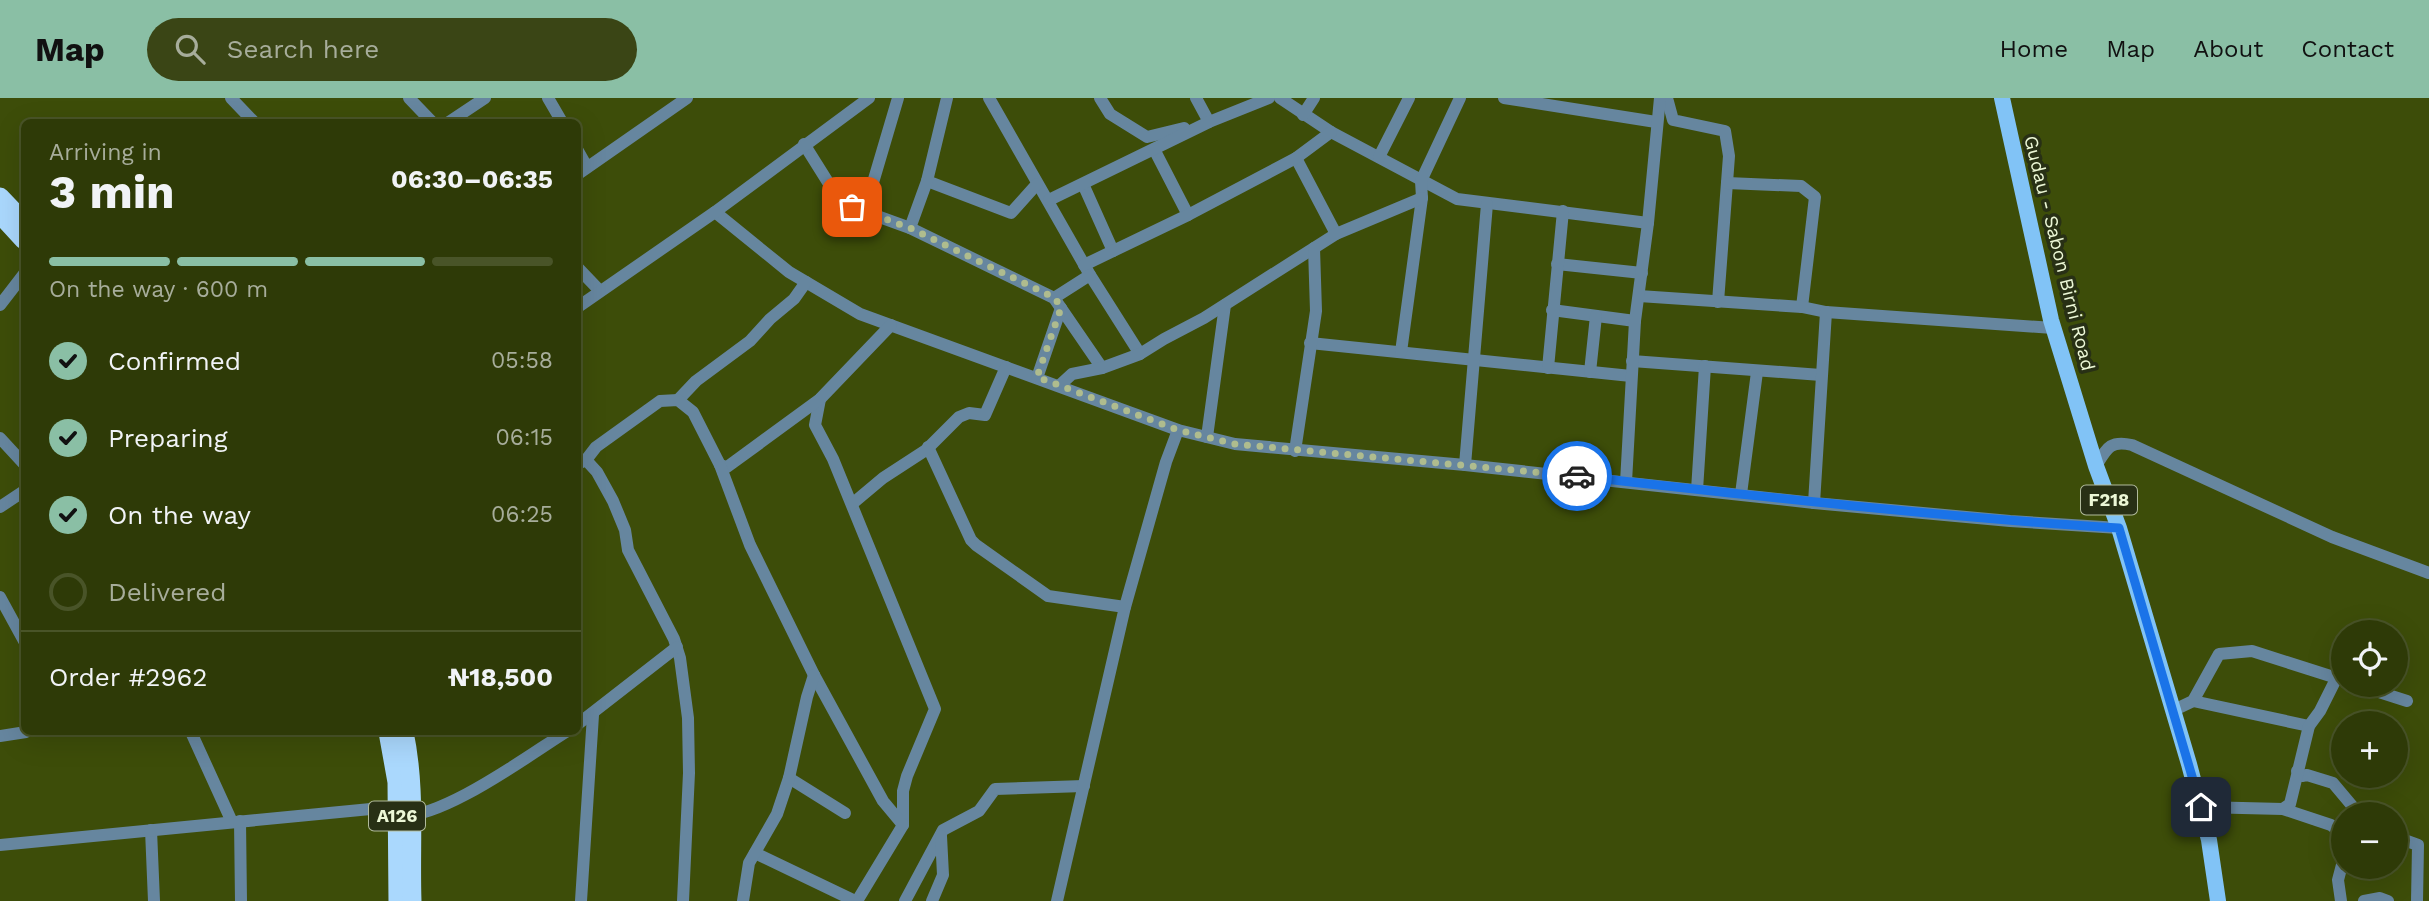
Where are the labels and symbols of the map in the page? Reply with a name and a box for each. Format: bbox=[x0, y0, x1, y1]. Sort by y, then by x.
street label: Gudau - Sabon Birni Road bbox=[2019, 133, 2100, 373]
pin bbox=[822, 177, 882, 237]
courier bbox=[1542, 441, 1612, 511]
road number: F218 bbox=[2081, 486, 2137, 514]
pin bbox=[2171, 777, 2231, 837]
road number: A126 bbox=[369, 802, 425, 830]

